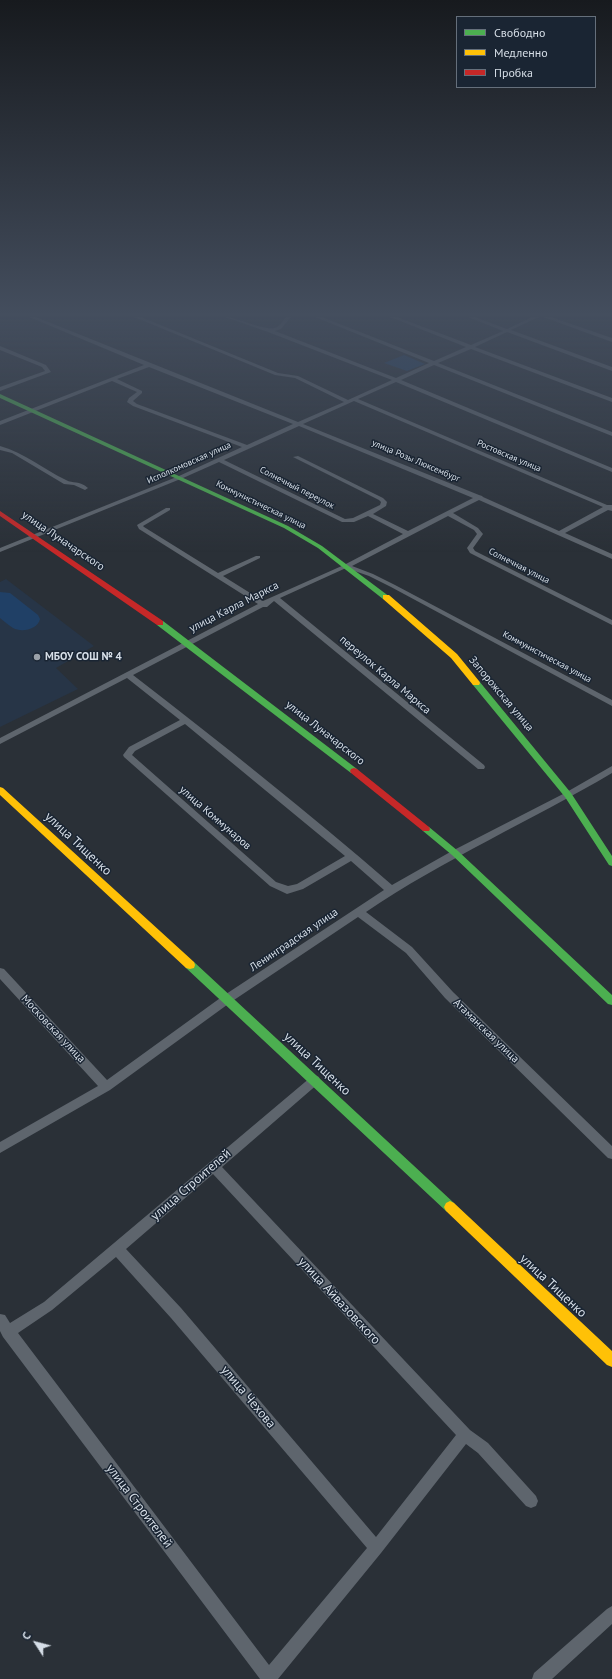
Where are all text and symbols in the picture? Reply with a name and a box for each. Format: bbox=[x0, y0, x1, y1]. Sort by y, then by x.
legend bbox=[456, 16, 596, 88]
text: Свободно bbox=[494, 25, 545, 40]
text: Медленно bbox=[494, 45, 548, 60]
text: Пробка bbox=[494, 65, 533, 80]
street label: улица Розы Люксембург bbox=[370, 438, 462, 484]
street label: Ростовская улица bbox=[475, 438, 543, 474]
street label: Исполкомовская улица bbox=[145, 440, 233, 486]
street label: Солнечный переулок bbox=[258, 464, 336, 512]
street label: Коммунистическая улица bbox=[214, 478, 308, 532]
street label: улица Луначарского bbox=[19, 508, 107, 574]
street label: Солнечная улица bbox=[487, 546, 551, 586]
street label: улица Карла Маркса bbox=[187, 579, 281, 635]
street label: Коммунистическая улица bbox=[501, 629, 593, 685]
street label: переулок Карла Маркса bbox=[337, 633, 433, 717]
place label: МБОУ СОШ № 4 bbox=[45, 650, 122, 664]
marker: МБОУ СОШ № 4 bbox=[32, 652, 42, 662]
street label: Запорожская улица bbox=[466, 654, 536, 734]
street label: улица Луначарского bbox=[283, 698, 367, 768]
street label: улица Коммунаров bbox=[176, 783, 254, 853]
street label: улица Тищенко bbox=[41, 809, 115, 879]
street label: Ленинградская улица bbox=[247, 906, 341, 974]
street label: Московская улица bbox=[18, 992, 88, 1066]
street label: Атаманская улица bbox=[450, 996, 522, 1066]
street label: улица Тищенко bbox=[280, 1029, 354, 1099]
street label: улица Строителей bbox=[148, 1146, 234, 1224]
street label: улица Тищенко bbox=[516, 1251, 590, 1321]
street label: улица Айвазовского bbox=[294, 1254, 384, 1348]
street label: улица Чехова bbox=[217, 1362, 279, 1432]
street label: улица Строителей bbox=[102, 1461, 176, 1551]
north arrow bbox=[16, 1623, 56, 1663]
text: С bbox=[19, 1629, 34, 1643]

